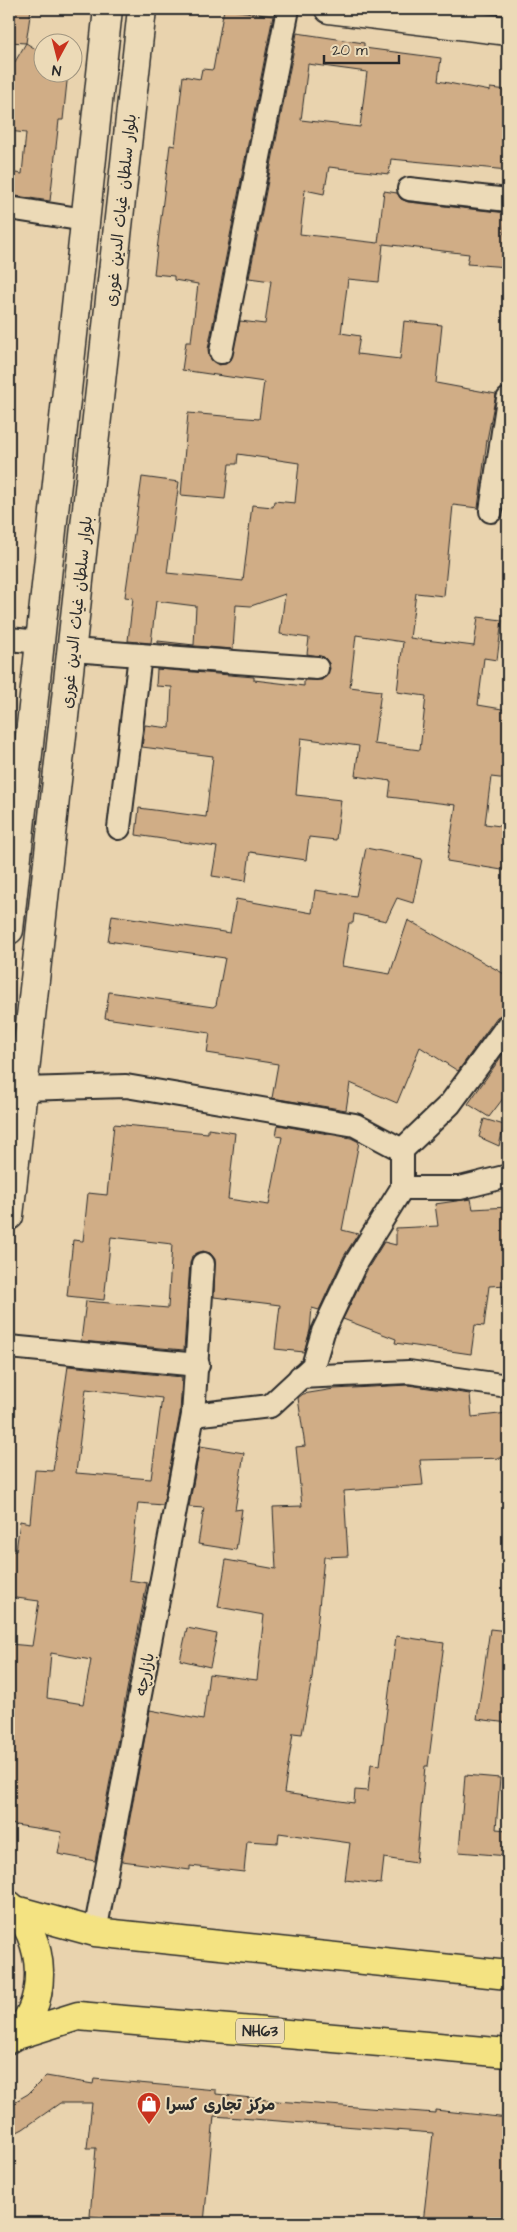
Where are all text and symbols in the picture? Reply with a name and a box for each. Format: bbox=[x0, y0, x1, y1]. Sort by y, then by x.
north arrow bbox=[32, 32, 82, 82]
scale bar bbox=[324, 32, 400, 64]
text: 20 m bbox=[332, 40, 368, 61]
text: N bbox=[51, 59, 62, 80]
street label: بلوار سلطان غیاث الدین غوری bbox=[100, 113, 142, 308]
street label: بلوار سلطان غیاث الدین غوری bbox=[56, 515, 98, 710]
street label: بازارچه bbox=[130, 1651, 160, 1698]
road number: NH63 bbox=[236, 2018, 284, 2044]
shop icon: مرکز تجاری کسرا bbox=[136, 2091, 162, 2125]
place label: مرکز تجاری کسرا bbox=[166, 2094, 275, 2116]

